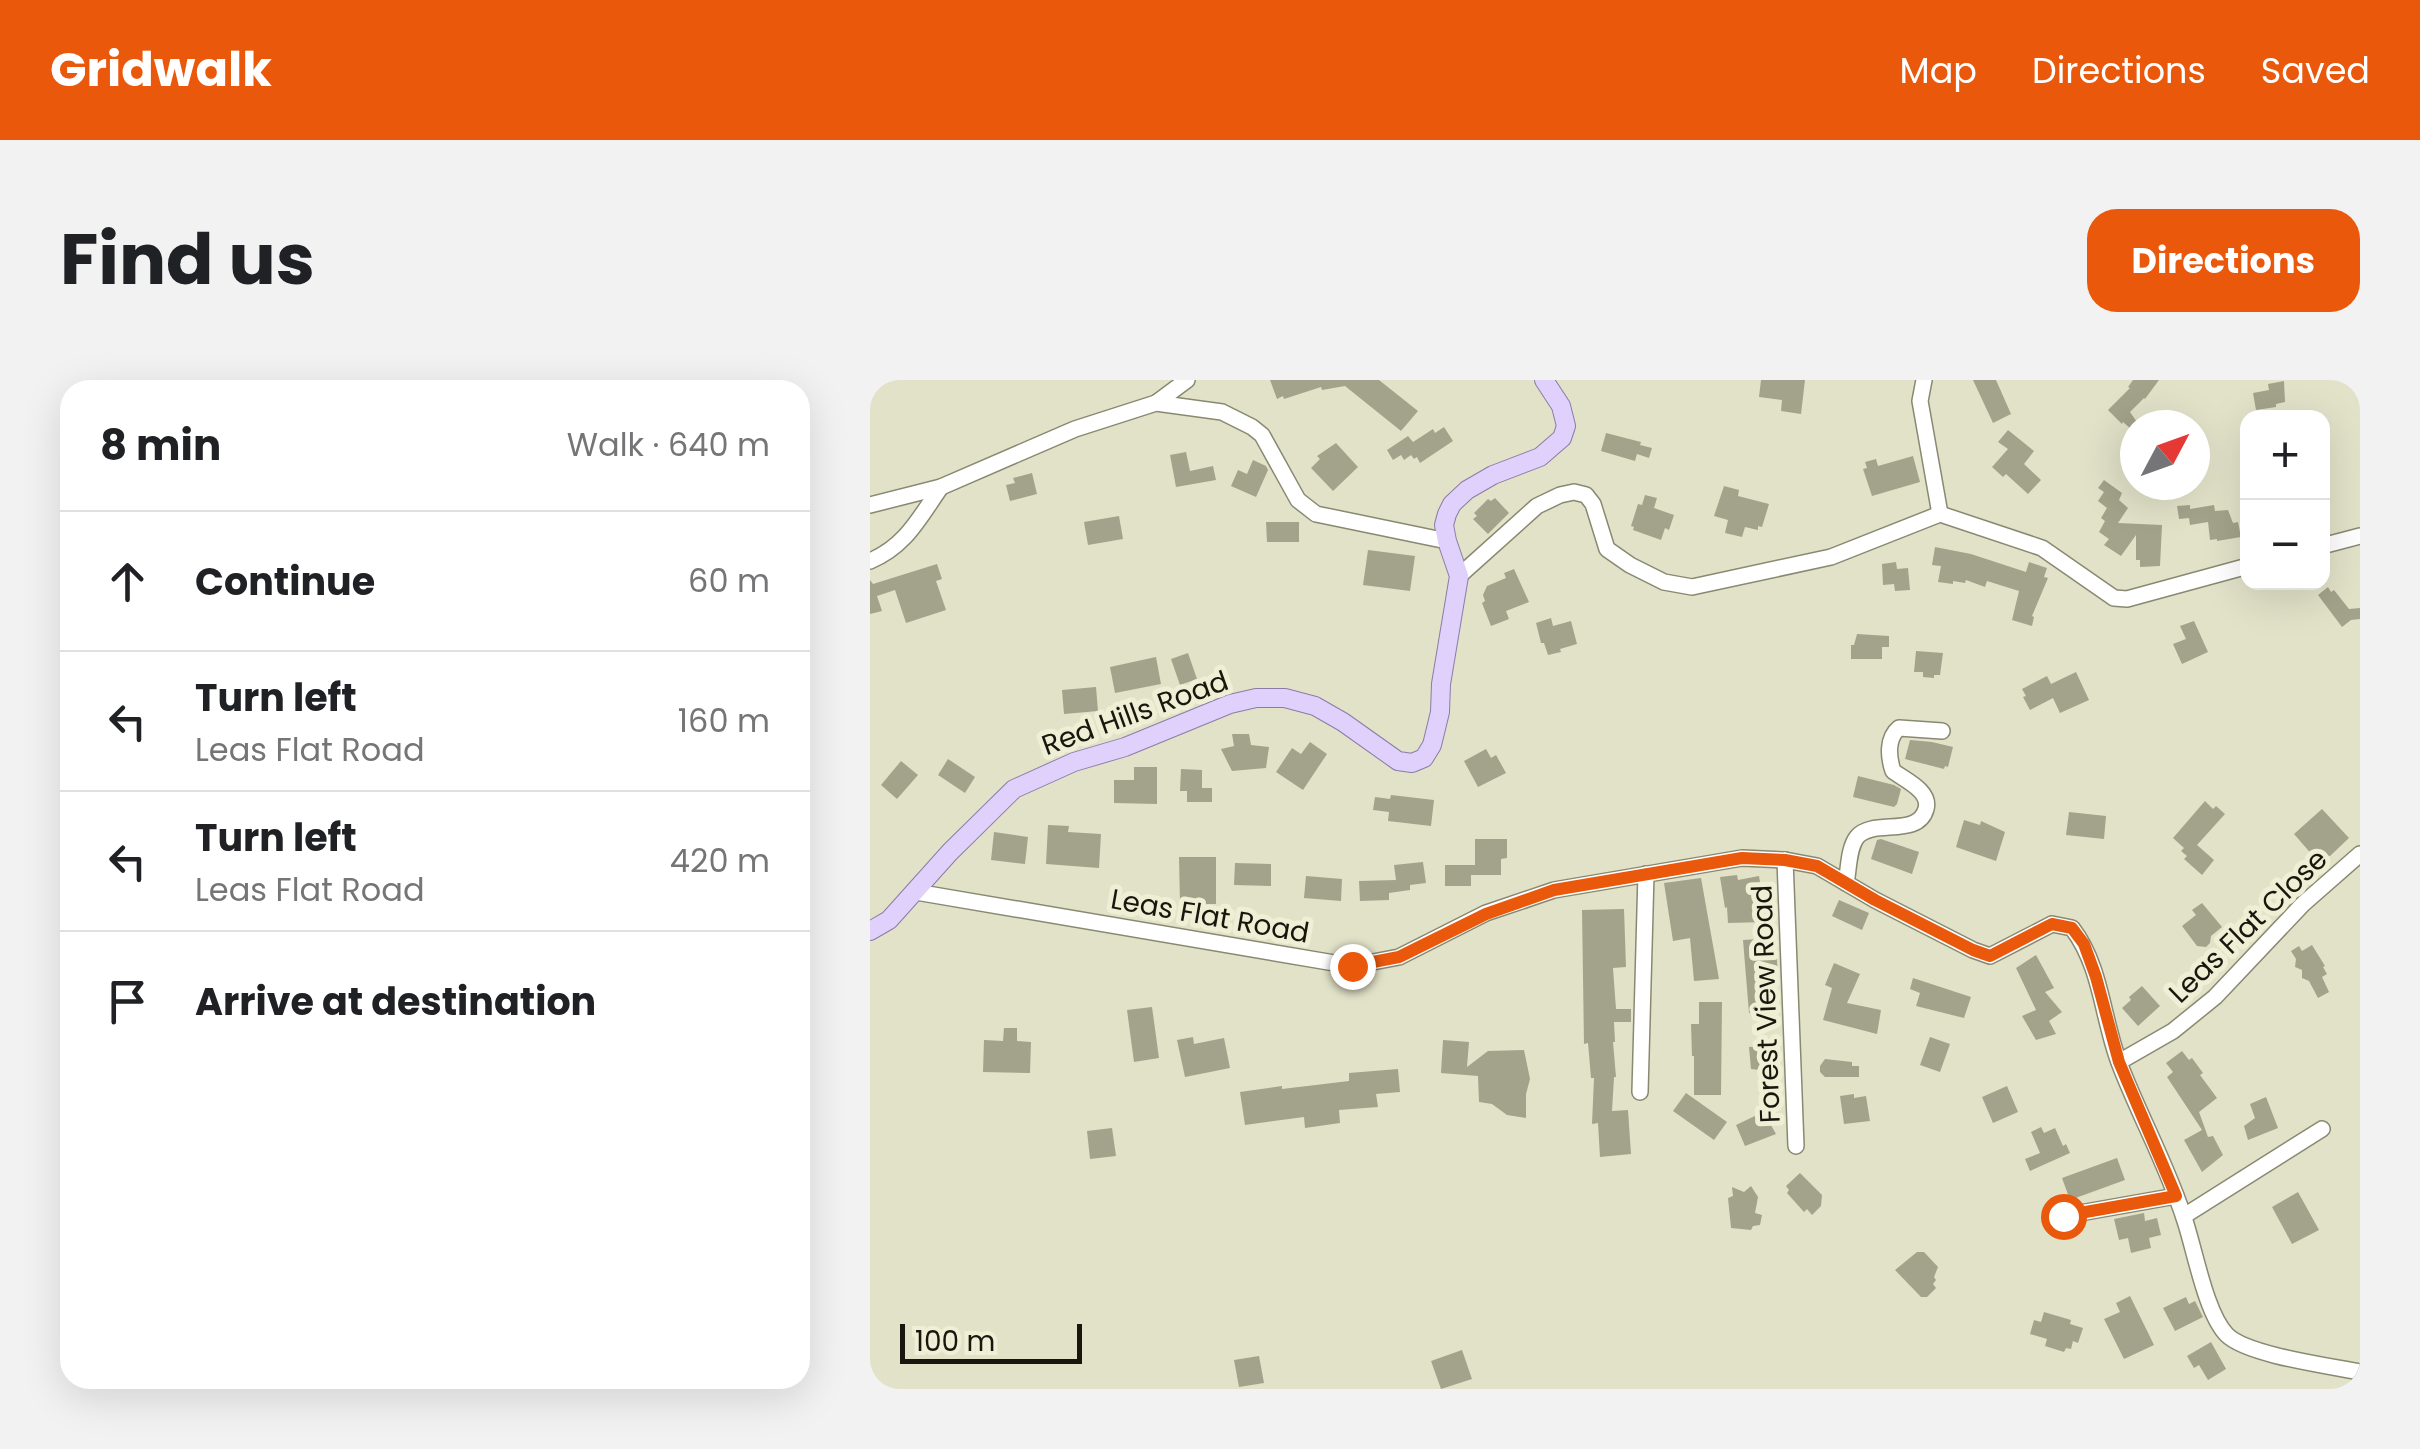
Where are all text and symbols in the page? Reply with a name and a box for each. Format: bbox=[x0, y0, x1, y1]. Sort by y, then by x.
text: Gridwalk bbox=[50, 36, 272, 103]
text: Map bbox=[1900, 46, 1977, 95]
text: Directions bbox=[2032, 46, 2206, 95]
text: Saved bbox=[2261, 46, 2370, 95]
button: Directions bbox=[2087, 209, 2360, 312]
text: Find us bbox=[60, 210, 315, 309]
north arrow bbox=[2120, 410, 2210, 500]
map controls bbox=[2240, 410, 2330, 590]
button: + bbox=[2240, 410, 2330, 500]
text: 8 min bbox=[100, 416, 221, 475]
text: Walk · 640 m bbox=[567, 422, 770, 467]
button: − bbox=[2240, 500, 2330, 590]
icon: ahead bbox=[100, 554, 155, 609]
text: Continue bbox=[195, 555, 375, 608]
text: 60 m bbox=[688, 558, 770, 603]
street label: Red Hills Road bbox=[1036, 661, 1234, 765]
text: Turn left bbox=[195, 671, 357, 724]
icon: left bbox=[100, 694, 155, 749]
text: 160 m bbox=[678, 698, 770, 743]
text: Leas Flat Road bbox=[195, 727, 425, 772]
text: Turn left bbox=[195, 811, 357, 864]
icon: left bbox=[100, 834, 155, 889]
text: 420 m bbox=[670, 838, 770, 883]
street label: Leas Flat Close bbox=[2160, 840, 2336, 1012]
text: Leas Flat Road bbox=[195, 867, 425, 912]
street label: Leas Flat Road bbox=[1108, 879, 1312, 953]
street label: Forest View Road bbox=[1742, 884, 1790, 1124]
route end bbox=[1330, 944, 1376, 990]
icon: arrive bbox=[100, 974, 155, 1029]
text: Arrive at destination bbox=[195, 975, 596, 1028]
route start bbox=[2041, 1194, 2087, 1240]
scale bar bbox=[900, 1319, 1082, 1364]
text: 100 m bbox=[915, 1322, 995, 1361]

